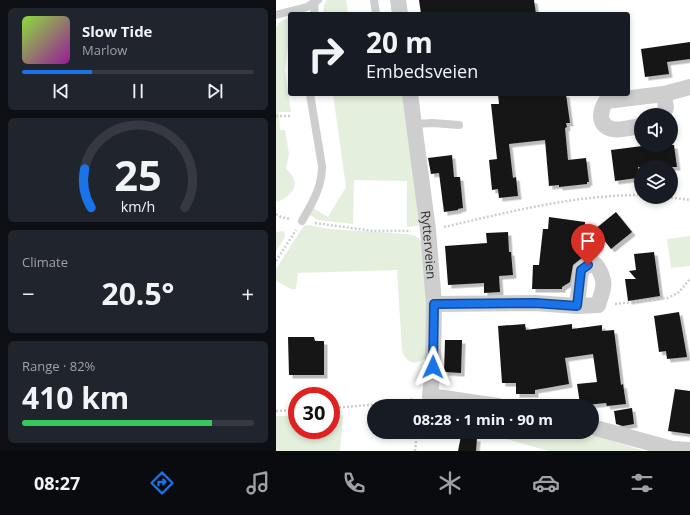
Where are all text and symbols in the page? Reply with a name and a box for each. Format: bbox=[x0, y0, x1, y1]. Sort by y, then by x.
text: Slow Tide bbox=[82, 21, 152, 41]
text: 20 m bbox=[366, 23, 433, 61]
icon: right bbox=[300, 28, 352, 80]
text: Marlow bbox=[82, 41, 127, 59]
text: Embedsveien bbox=[366, 59, 478, 83]
icon: previous bbox=[50, 80, 72, 102]
icon: pause bbox=[127, 80, 149, 102]
icon: next bbox=[204, 80, 226, 102]
map controls bbox=[634, 108, 678, 204]
button: sound bbox=[634, 108, 678, 152]
text: 25 bbox=[114, 147, 162, 203]
button: layers bbox=[634, 160, 678, 204]
text: km/h bbox=[121, 197, 155, 216]
street label: Rytterveien bbox=[417, 209, 441, 280]
pin bbox=[571, 224, 605, 265]
icon: arrive bbox=[577, 230, 599, 252]
text: Climate bbox=[22, 253, 68, 271]
text: 20.5° bbox=[102, 273, 174, 314]
text: − bbox=[22, 278, 35, 308]
text: + bbox=[241, 278, 254, 308]
position arrow bbox=[412, 346, 454, 388]
text: Range · 82% bbox=[22, 357, 95, 375]
text: 410 km bbox=[22, 377, 129, 418]
speed limit sign: 30 bbox=[288, 387, 340, 439]
text: 08:28 · 1 min · 90 m bbox=[413, 409, 553, 429]
icon: directions bbox=[148, 469, 176, 497]
icon: music bbox=[244, 469, 272, 497]
icon: phone bbox=[340, 469, 368, 497]
icon: climate bbox=[436, 469, 464, 497]
icon: car bbox=[532, 469, 560, 497]
icon: filters bbox=[628, 469, 656, 497]
text: 08:27 bbox=[34, 471, 80, 495]

